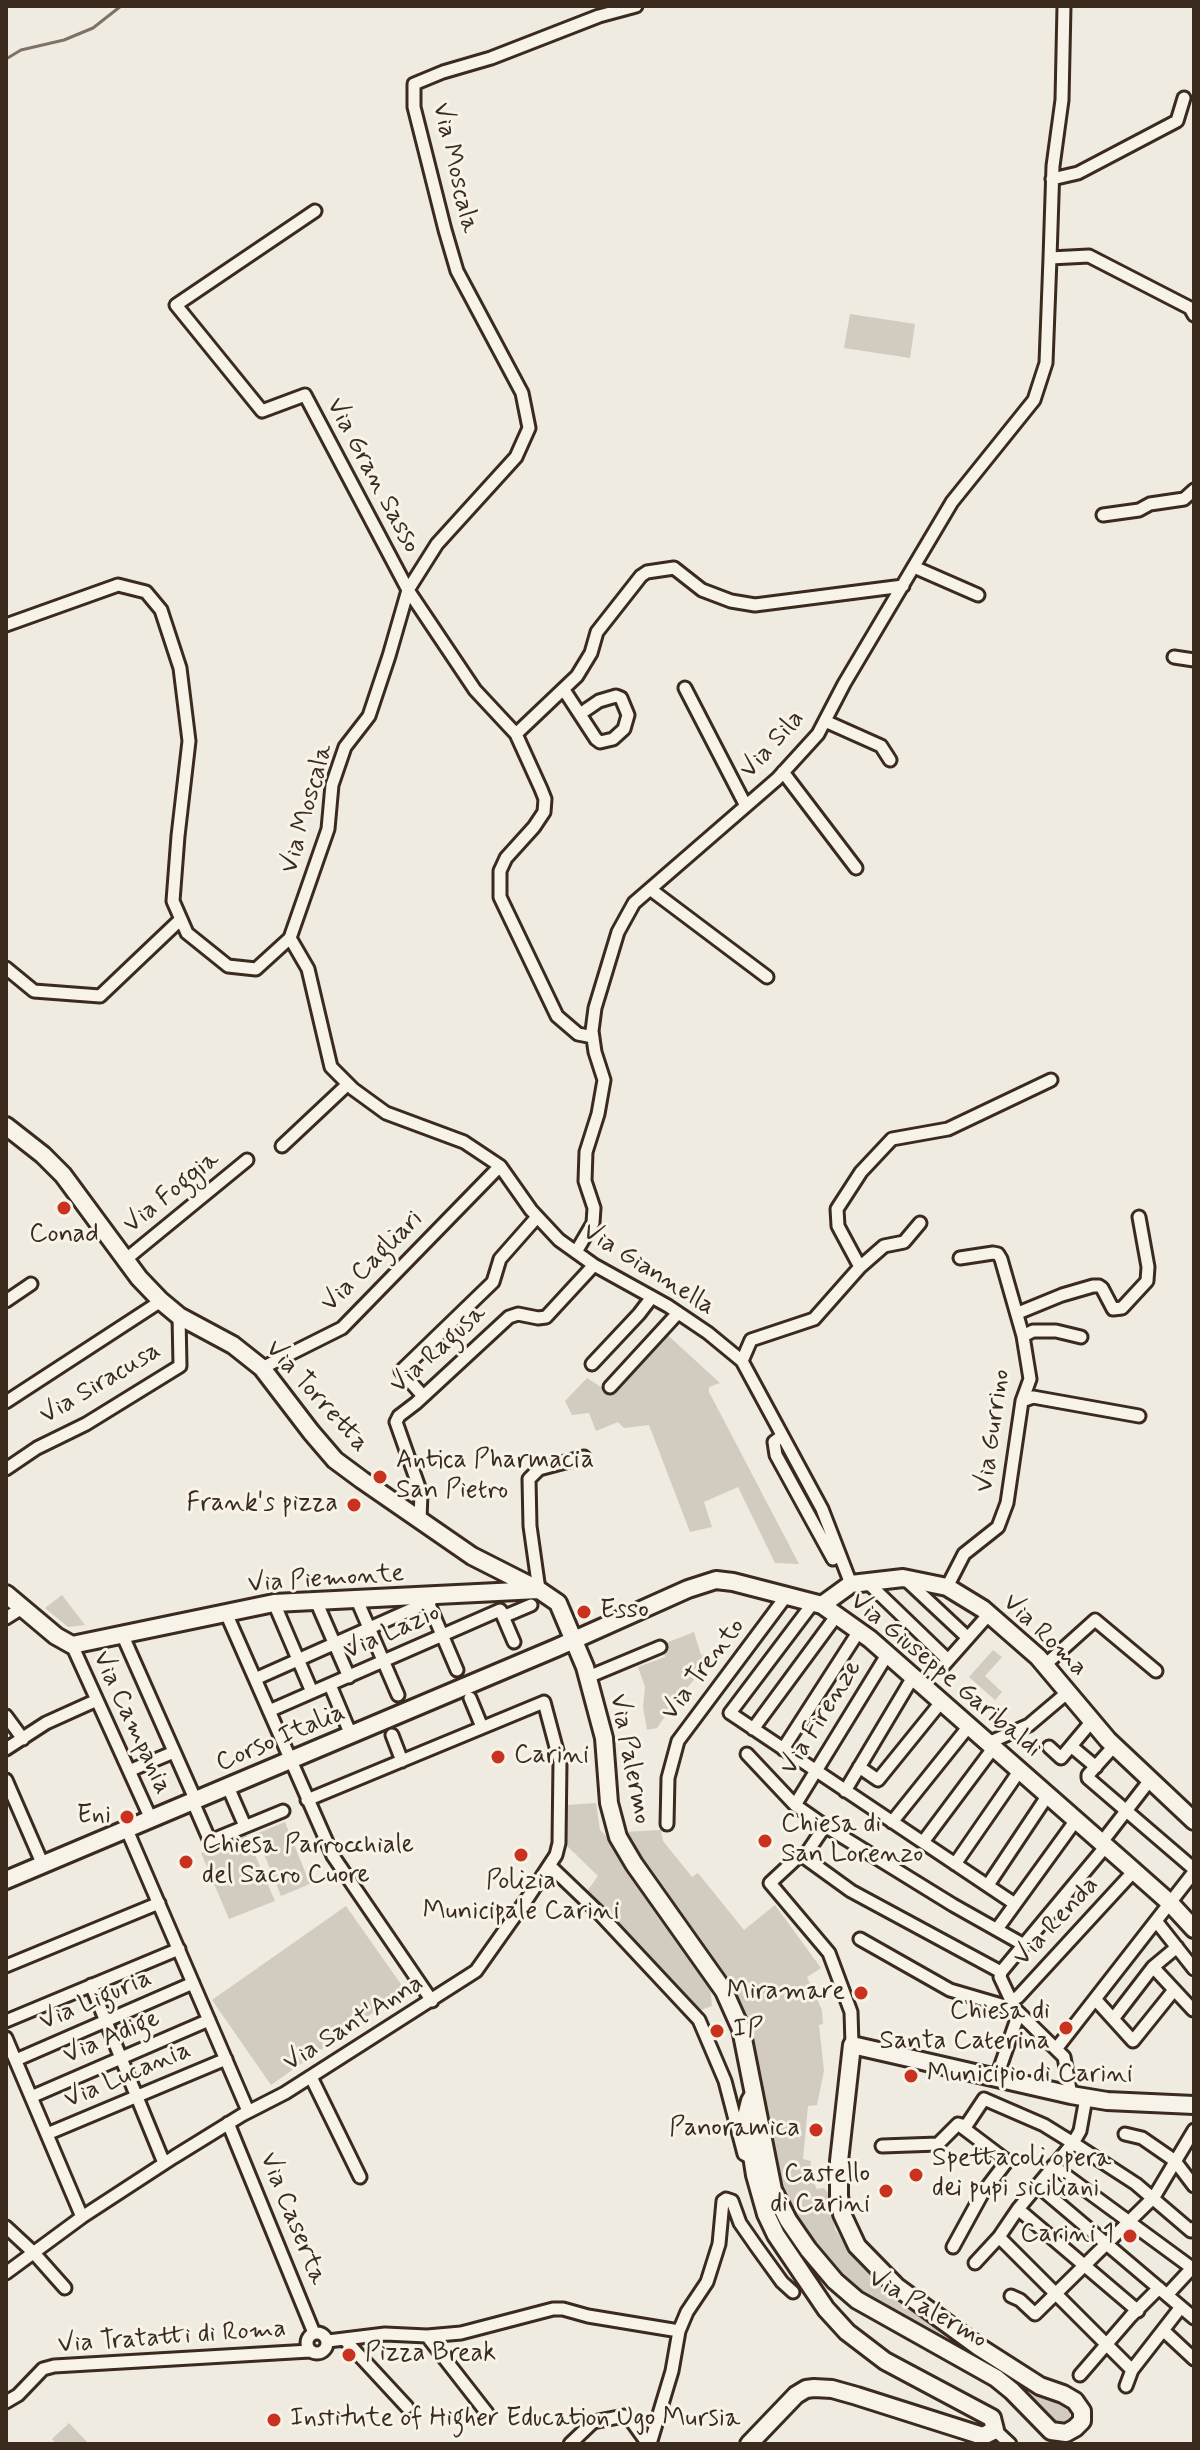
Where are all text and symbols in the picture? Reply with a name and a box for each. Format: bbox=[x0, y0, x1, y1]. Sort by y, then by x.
street label: Via Moscala bbox=[424, 100, 484, 236]
street label: Via Gran Sasso bbox=[318, 393, 426, 559]
street label: Via Sila bbox=[734, 704, 812, 786]
street label: Via Moscala bbox=[275, 741, 341, 877]
street label: Via Foggia bbox=[118, 1145, 226, 1241]
marker: Conad bbox=[55, 1199, 73, 1217]
street label: Via Cagliari bbox=[315, 1204, 431, 1320]
street label: Via Giannella bbox=[576, 1217, 720, 1323]
place label: Conad bbox=[29, 1220, 99, 1252]
street label: Via Ragusa bbox=[385, 1299, 493, 1401]
street label: Via Torretta bbox=[257, 1334, 375, 1460]
street label: Via Siracusa bbox=[35, 1336, 167, 1432]
street label: Via Gurrino bbox=[970, 1367, 1018, 1495]
place label: Antica Pharmacia San Pietro bbox=[396, 1446, 594, 1508]
marker: Antica Pharmacia San Pietro bbox=[371, 1468, 389, 1486]
place label: Frank's pizza bbox=[186, 1489, 338, 1521]
marker: Frank's pizza bbox=[345, 1496, 363, 1514]
street label: Via Piemonte bbox=[247, 1559, 405, 1601]
street label: Via Giuseppe Garibaldi bbox=[843, 1587, 1047, 1765]
street label: Via Roma bbox=[995, 1588, 1093, 1684]
place label: Esso bbox=[600, 1596, 649, 1628]
street label: Via Lazio bbox=[339, 1598, 445, 1668]
marker: Esso bbox=[575, 1603, 593, 1621]
street label: Via Trento bbox=[655, 1613, 753, 1727]
street label: Via Campania bbox=[84, 1646, 178, 1800]
street label: Via Firenze bbox=[774, 1655, 870, 1781]
street label: Via Palermo bbox=[601, 1691, 657, 1827]
street label: Corso Italia bbox=[212, 1698, 350, 1780]
place label: Carini bbox=[514, 1741, 589, 1773]
marker: Carini bbox=[489, 1748, 507, 1766]
place label: Eni bbox=[77, 1801, 111, 1833]
marker: Eni bbox=[118, 1808, 136, 1826]
place label: Chiesa di San Lorenzo bbox=[781, 1810, 923, 1872]
place label: Chiesa Parrocchiale del Sacro Cuore bbox=[202, 1831, 414, 1892]
marker: Chiesa di San Lorenzo bbox=[756, 1832, 774, 1850]
marker: Polizia Municipale Carini bbox=[512, 1846, 530, 1864]
marker: Chiesa Parrocchiale del Sacro Cuore bbox=[177, 1853, 195, 1871]
place label: Polizia Municipale Carini bbox=[423, 1867, 619, 1928]
street label: Via Renda bbox=[1008, 1871, 1106, 1973]
street label: Via Liguria bbox=[35, 1963, 157, 2039]
street label: Via Sant'Anna bbox=[278, 1969, 430, 2079]
place label: Miramare bbox=[727, 1977, 845, 2009]
marker: Miramare bbox=[852, 1984, 870, 2002]
place label: Chiesa di Santa Caterina bbox=[880, 1997, 1050, 2058]
street label: Via Adige bbox=[59, 2004, 165, 2072]
place label: IP bbox=[733, 2015, 763, 2047]
marker: Chiesa di Santa Caterina bbox=[1057, 2019, 1075, 2037]
marker: IP bbox=[708, 2022, 726, 2040]
street label: Via Lucania bbox=[60, 2035, 196, 2117]
place label: Municipio di Carini bbox=[927, 2060, 1133, 2092]
marker: Municipio di Carini bbox=[902, 2067, 920, 2085]
place label: Panoramica bbox=[669, 2114, 800, 2146]
marker: Panoramica bbox=[807, 2121, 825, 2139]
place label: Spettacoli opera dei pupi siciliani bbox=[932, 2144, 1111, 2206]
street label: Via Caserta bbox=[251, 2148, 333, 2290]
place label: Castello di Carini bbox=[770, 2160, 870, 2222]
marker: Spettacoli opera dei pupi siciliani bbox=[907, 2166, 925, 2184]
marker: Castello di Carini bbox=[877, 2182, 895, 2200]
place label: Carini 1 bbox=[1020, 2220, 1114, 2252]
marker: Carini 1 bbox=[1121, 2227, 1139, 2245]
street label: Via Palermo bbox=[862, 2263, 992, 2357]
street label: Via Tratatti di Roma bbox=[57, 2314, 287, 2362]
place label: Pizza Break bbox=[365, 2339, 496, 2371]
marker: Pizza Break bbox=[340, 2346, 358, 2364]
place label: Institute of Higher Education Ugo Mursia bbox=[290, 2404, 740, 2436]
marker: Institute of Higher Education Ugo Mursia bbox=[265, 2411, 283, 2429]

